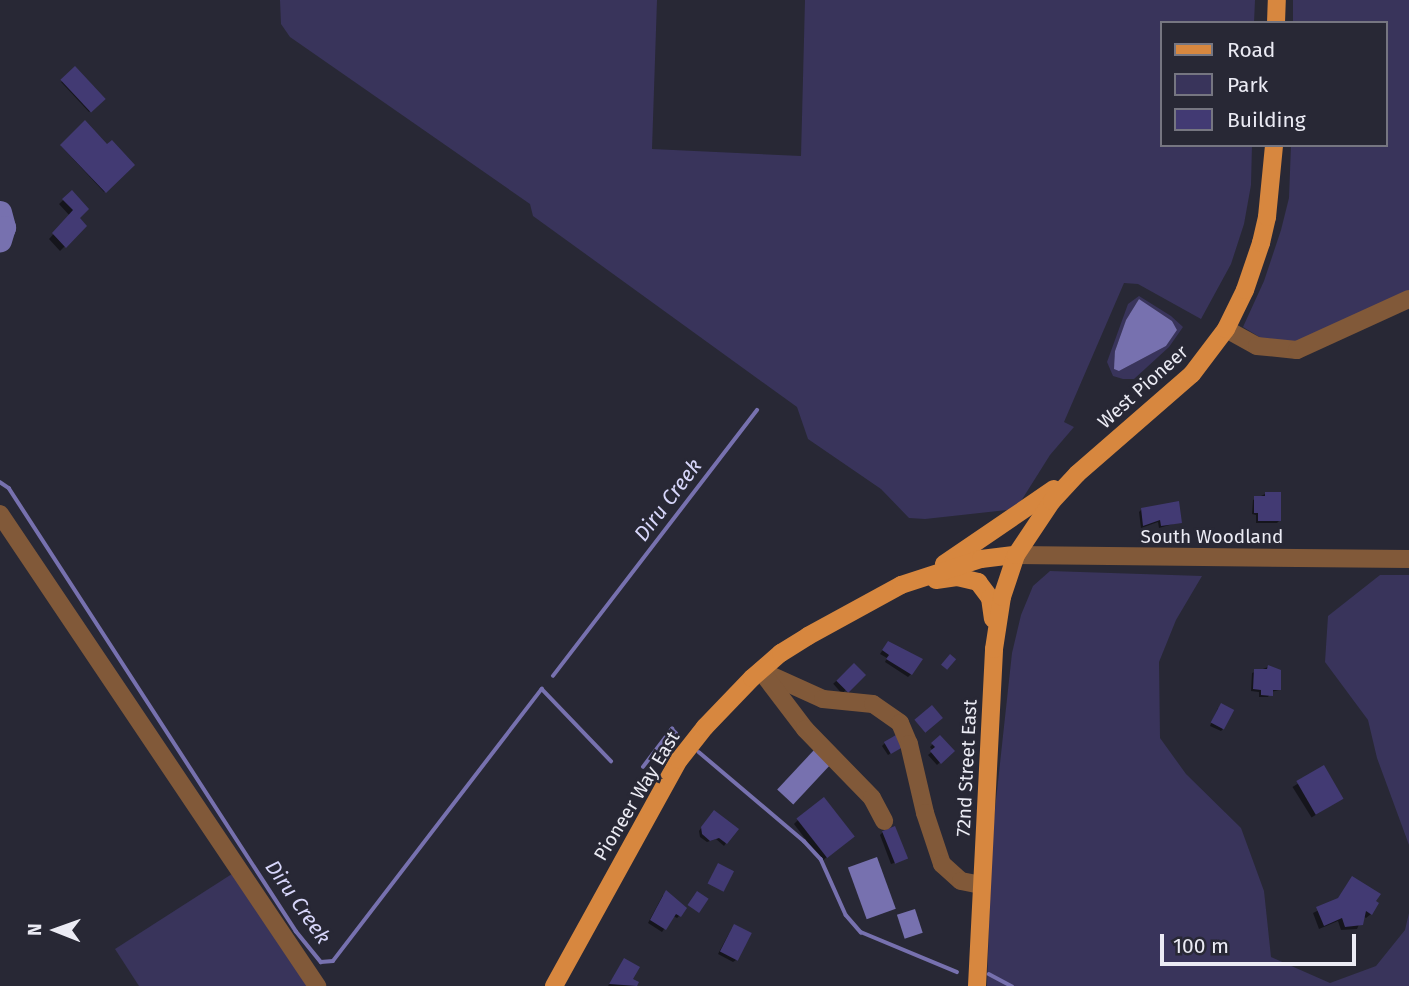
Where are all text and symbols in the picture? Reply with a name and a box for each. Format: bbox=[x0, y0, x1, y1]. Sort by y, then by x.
legend bbox=[1160, 21, 1388, 147]
text: Road bbox=[1227, 37, 1275, 63]
text: Park bbox=[1227, 72, 1268, 98]
text: Building bbox=[1227, 107, 1306, 133]
street label: West Pioneer bbox=[1093, 341, 1193, 433]
water label: Diru Creek bbox=[629, 454, 707, 546]
street label: South Woodland bbox=[1141, 526, 1283, 548]
street label: 72nd Street East bbox=[952, 699, 982, 837]
street label: Pioneer Way East bbox=[589, 727, 685, 865]
water label: Diru Creek bbox=[260, 855, 336, 949]
north arrow bbox=[21, 895, 91, 965]
scale bar bbox=[1164, 920, 1360, 964]
text: N bbox=[23, 923, 46, 936]
text: 100 m bbox=[1173, 933, 1229, 959]

